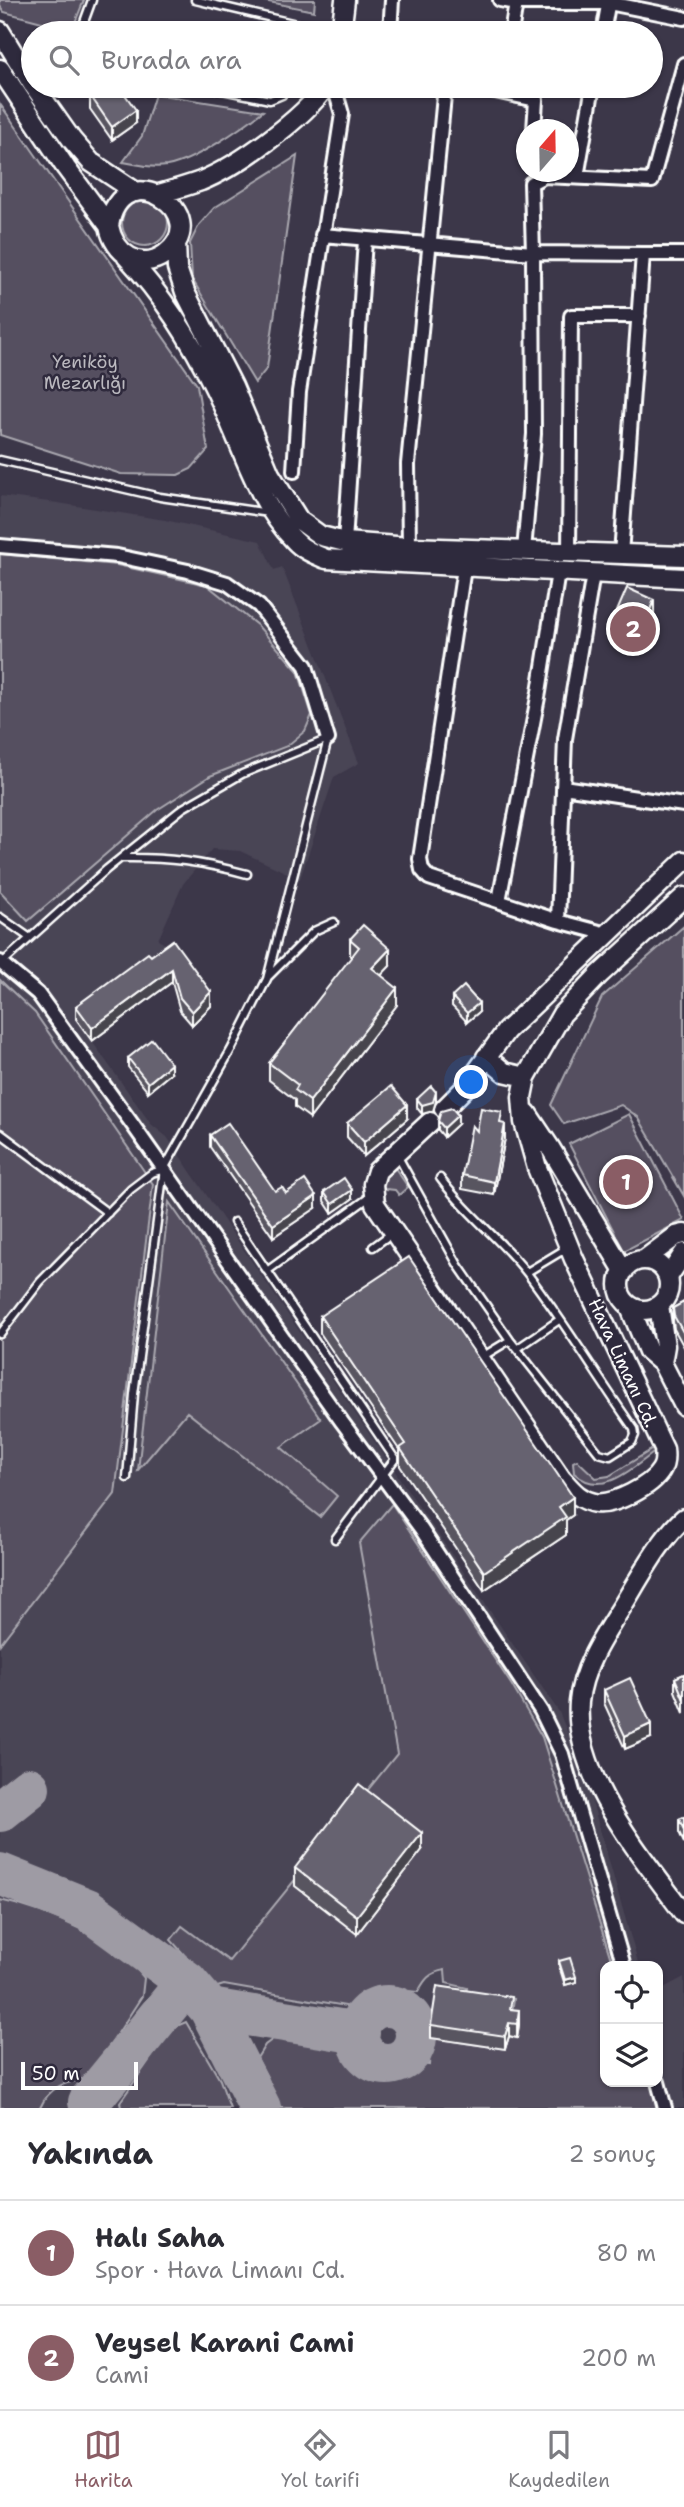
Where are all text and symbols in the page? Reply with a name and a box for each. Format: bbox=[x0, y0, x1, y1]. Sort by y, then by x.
search box bbox=[21, 21, 663, 98]
icon: search bbox=[45, 41, 83, 79]
text: Burada ara bbox=[101, 42, 242, 77]
north arrow bbox=[516, 119, 579, 182]
park label: Yeniköy Mezarlığı bbox=[44, 350, 126, 395]
pin: 2 bbox=[610, 603, 656, 655]
your location bbox=[454, 1065, 488, 1099]
pin: 1 bbox=[603, 1156, 649, 1208]
street label: Hava Limanı Cd. bbox=[583, 1295, 663, 1431]
map controls bbox=[600, 1961, 663, 2087]
button: locate bbox=[600, 1961, 663, 2024]
button: layers bbox=[600, 2024, 663, 2087]
scale bar bbox=[21, 2059, 138, 2091]
text: 50 m bbox=[32, 2061, 80, 2086]
text: Yakında bbox=[28, 2133, 153, 2174]
text: 2 sonuç bbox=[569, 2139, 656, 2169]
text: Halı Saha bbox=[95, 2220, 225, 2255]
text: 1 bbox=[46, 2238, 56, 2268]
text: 80 m bbox=[597, 2238, 656, 2268]
text: Spor · Hava Limanı Cd. bbox=[95, 2255, 345, 2285]
text: Veysel Karani Cami bbox=[95, 2325, 354, 2360]
text: 2 bbox=[43, 2343, 59, 2373]
text: 200 m bbox=[581, 2343, 656, 2373]
text: Cami bbox=[95, 2360, 149, 2390]
tab: Harita bbox=[74, 2426, 133, 2493]
tab: Yol tarifi bbox=[281, 2426, 360, 2493]
tab: Kaydedilen bbox=[508, 2426, 610, 2493]

